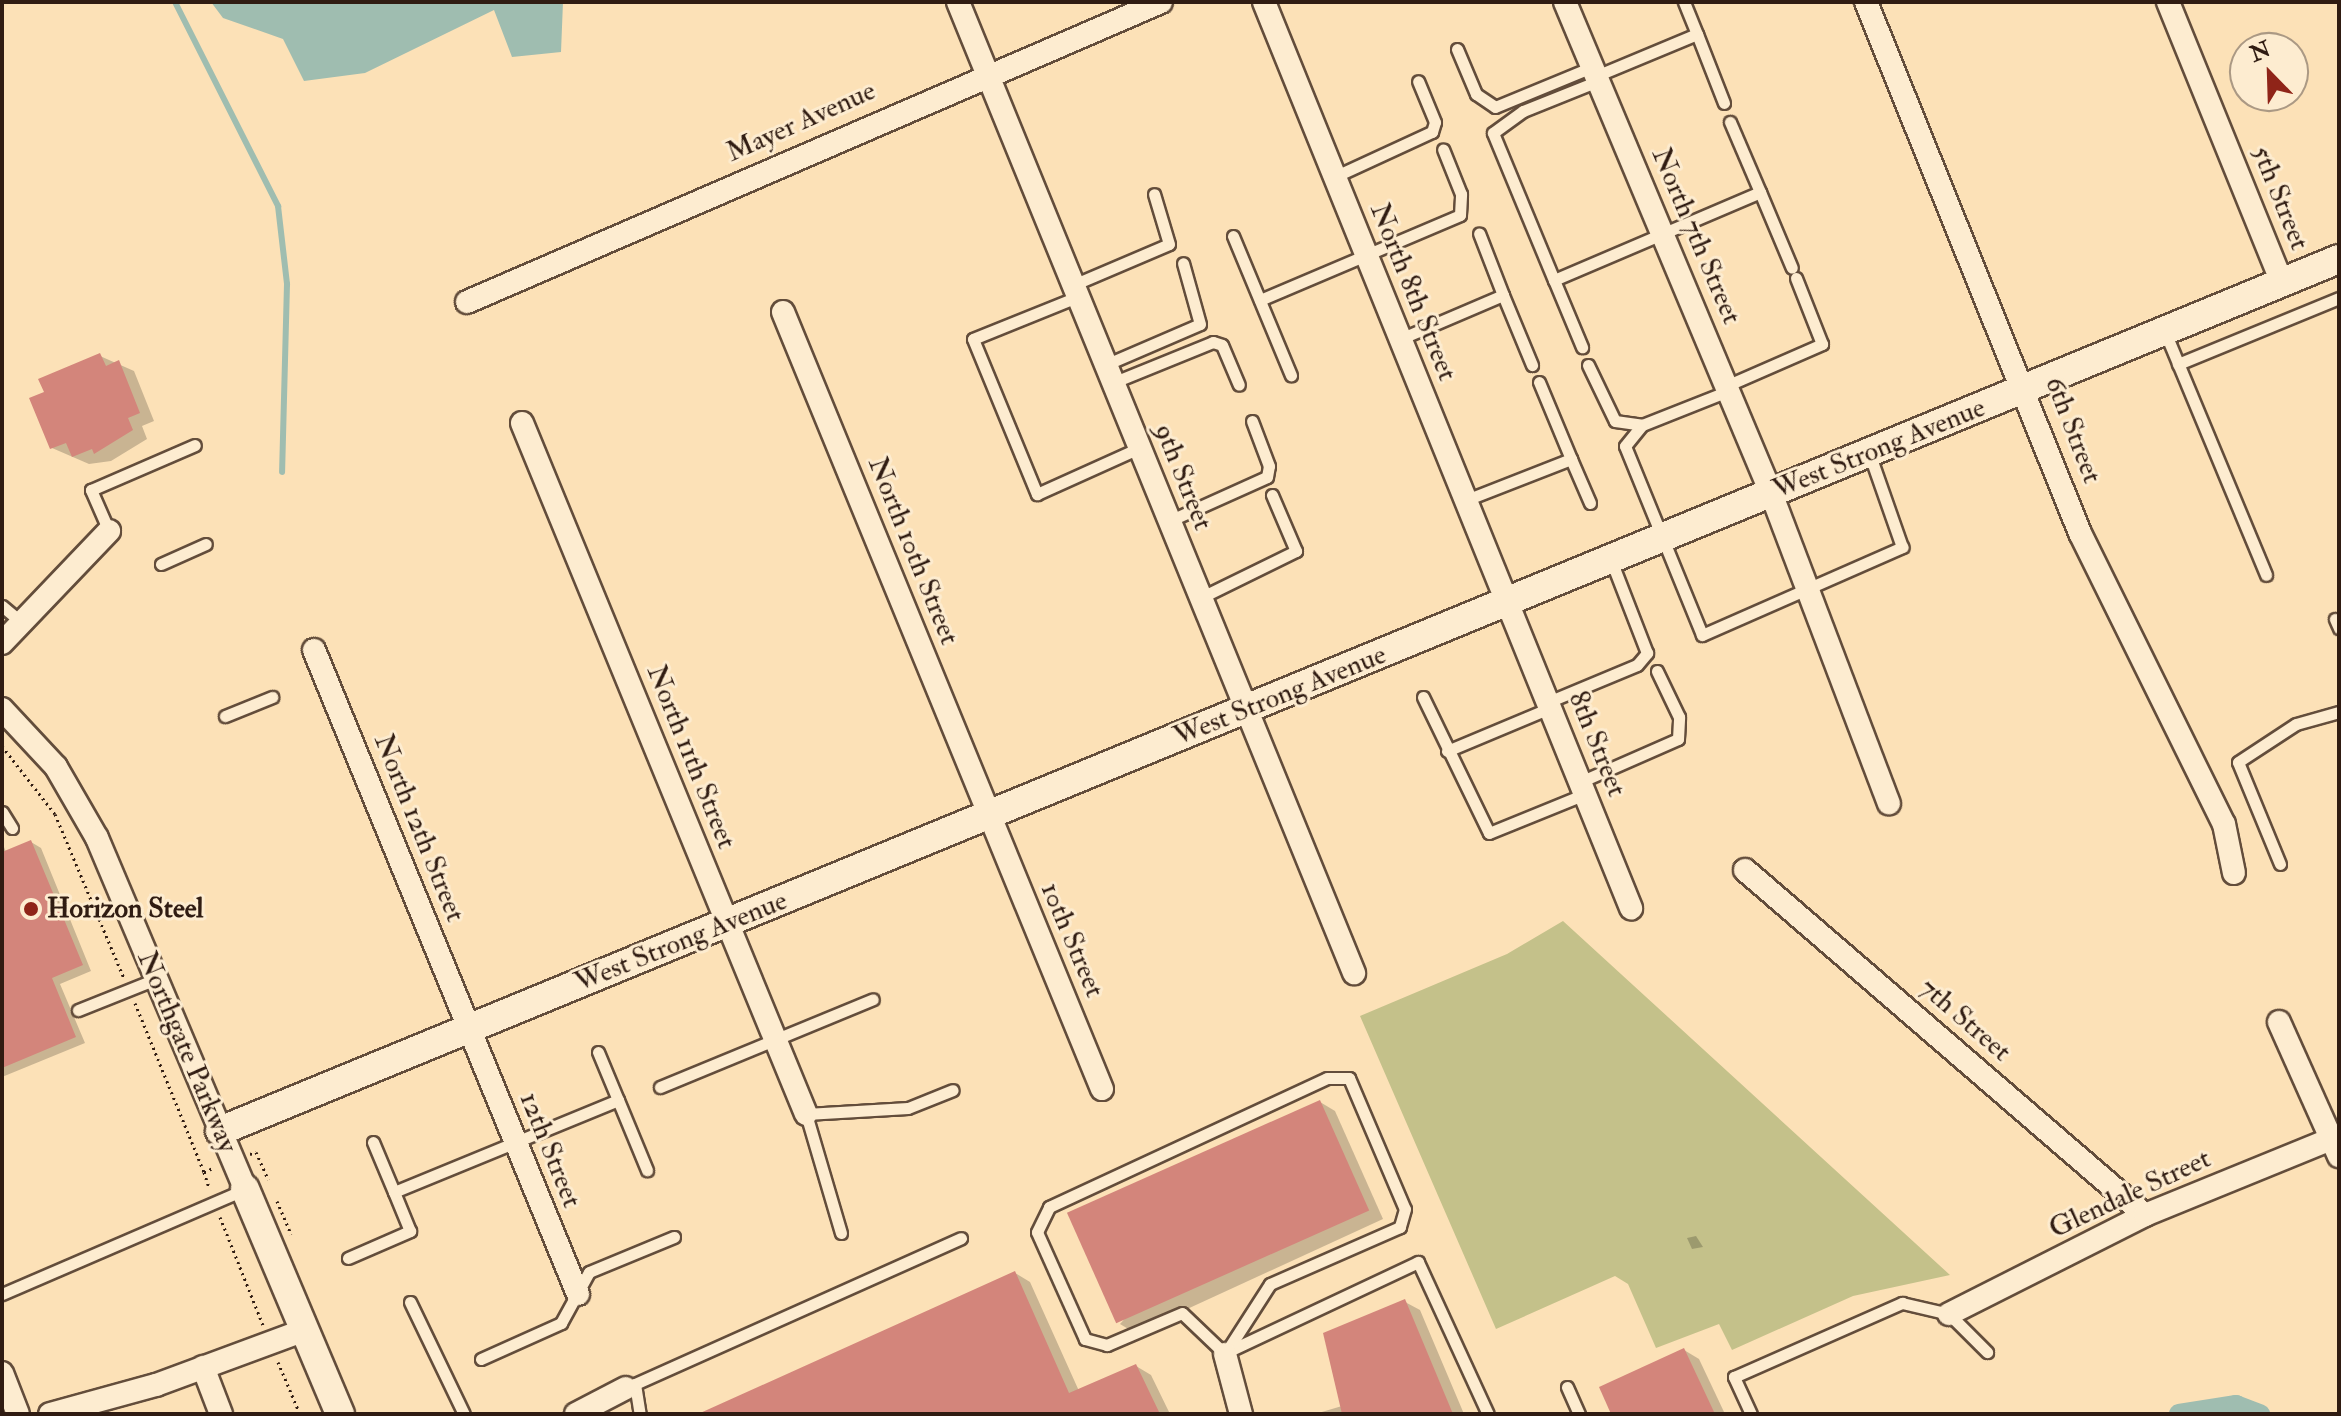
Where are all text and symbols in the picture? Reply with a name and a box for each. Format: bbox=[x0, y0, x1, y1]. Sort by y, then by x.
north arrow bbox=[2229, 32, 2309, 112]
text: N bbox=[2246, 35, 2275, 68]
street label: Mayer Avenue bbox=[721, 74, 881, 170]
street label: 5th Street bbox=[2244, 141, 2316, 255]
street label: North 7th Street bbox=[1644, 143, 1748, 329]
street label: North 8th Street bbox=[1362, 198, 1464, 386]
street label: 6th Street bbox=[2037, 372, 2109, 488]
street label: West Strong Avenue bbox=[1768, 391, 1990, 507]
street label: 9th Street bbox=[1147, 419, 1219, 535]
street label: North 10th Street bbox=[860, 452, 966, 650]
street label: West Strong Avenue bbox=[1169, 638, 1391, 754]
street label: North 11th Street bbox=[639, 660, 743, 854]
street label: 8th Street bbox=[1561, 687, 1633, 801]
street label: North 12th Street bbox=[366, 729, 472, 927]
street label: 10th Street bbox=[1033, 878, 1111, 1002]
street label: West Strong Avenue bbox=[570, 884, 792, 1000]
place label: Horizon Steel bbox=[47, 892, 204, 926]
marker: Horizon Steel bbox=[22, 900, 40, 918]
street label: Northgate Parkway bbox=[129, 946, 245, 1158]
street label: 7th Street bbox=[1912, 971, 2018, 1069]
street label: 12th Street bbox=[512, 1087, 588, 1213]
street label: Glendale Street bbox=[2044, 1142, 2216, 1246]

